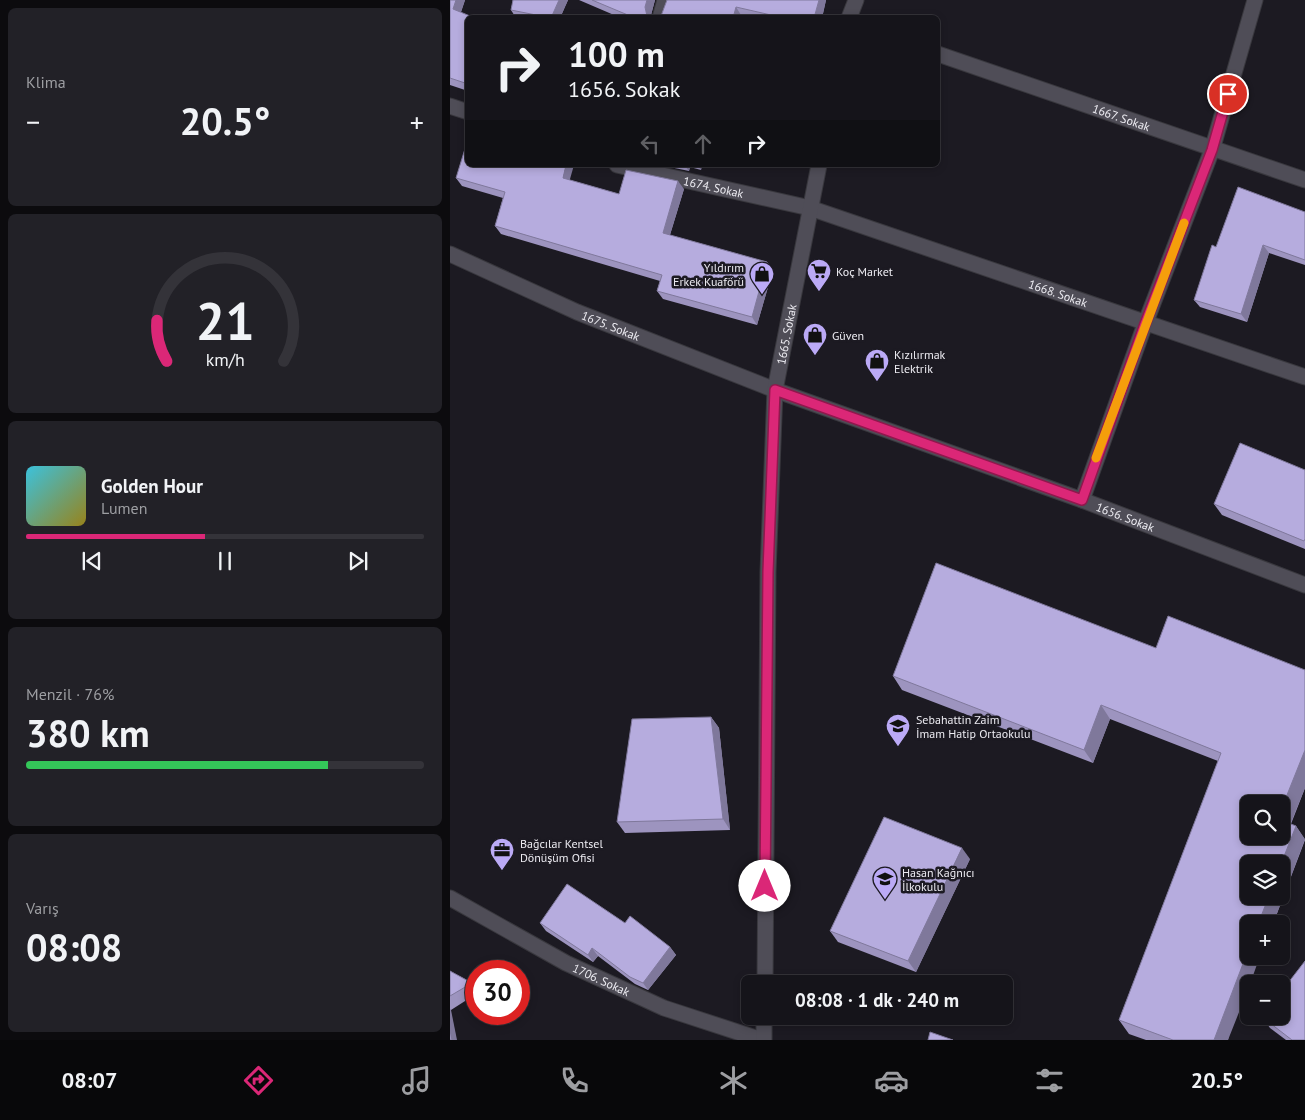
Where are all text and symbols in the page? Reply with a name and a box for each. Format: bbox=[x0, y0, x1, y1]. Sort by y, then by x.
text: 100 m bbox=[568, 31, 665, 77]
icon: right bbox=[485, 35, 550, 100]
text: Klima bbox=[26, 72, 66, 92]
pin bbox=[1207, 73, 1249, 115]
text: 1656. Sokak bbox=[568, 75, 680, 103]
icon: arrive bbox=[1214, 80, 1242, 108]
text: 20.5° bbox=[180, 96, 270, 145]
street label: 1667. Sokak bbox=[1091, 100, 1153, 134]
text: − bbox=[26, 103, 40, 140]
text: + bbox=[410, 103, 424, 140]
icon: left bbox=[636, 130, 664, 158]
icon: ahead bbox=[689, 130, 717, 158]
icon: right bbox=[742, 130, 770, 158]
street label: 1674. Sokak bbox=[682, 173, 745, 201]
supermarket icon: Koç Market bbox=[806, 258, 832, 292]
place label: Yıldırım Erkek Kuaförü bbox=[673, 260, 744, 289]
shop icon: Yıldırım Erkek Kuaförü bbox=[749, 261, 775, 295]
place label: Koç Market bbox=[836, 264, 893, 279]
street label: 1668. Sokak bbox=[1027, 276, 1090, 310]
text: 21 bbox=[196, 287, 254, 354]
street label: 1665. Sokak bbox=[773, 302, 799, 366]
street label: 1675. Sokak bbox=[580, 307, 642, 344]
shop icon: Güven bbox=[802, 322, 828, 356]
place label: Güven bbox=[832, 328, 864, 343]
place label: Kızılırmak Elektrik bbox=[894, 347, 946, 376]
text: km/h bbox=[205, 348, 245, 371]
shop icon: Kızılırmak Elektrik bbox=[864, 348, 890, 382]
text: Golden Hour bbox=[101, 474, 203, 498]
text: Lumen bbox=[101, 498, 147, 518]
street label: 1656. Sokak bbox=[1094, 499, 1157, 535]
icon: previous bbox=[78, 547, 106, 575]
icon: pause bbox=[211, 547, 239, 575]
icon: next bbox=[344, 547, 372, 575]
text: Menzil · 76% bbox=[26, 684, 114, 704]
text: 380 km bbox=[26, 708, 150, 757]
place label: Sebahattin Zaim İmam Hatip Ortaokulu bbox=[916, 712, 1030, 741]
school or university icon: Sebahattin Zaim İmam Hatip Ortaokulu bbox=[885, 713, 911, 747]
map controls bbox=[1240, 795, 1290, 1025]
button: search bbox=[1240, 795, 1290, 845]
place label: Bağcılar Kentsel Dönüşüm Ofisi bbox=[520, 836, 603, 865]
office icon: Bağcılar Kentsel Dönüşüm Ofisi bbox=[489, 837, 515, 871]
button: layers bbox=[1240, 855, 1290, 905]
position arrow bbox=[738, 859, 790, 911]
place label: Hasan Kağnıcı İlkokulu bbox=[902, 865, 975, 894]
school or university icon: Hasan Kağnıcı İlkokulu bbox=[872, 866, 898, 900]
text: Varış bbox=[26, 898, 59, 918]
button: + bbox=[1240, 915, 1290, 965]
text: 08:08 bbox=[26, 922, 122, 971]
speed limit sign: 30 bbox=[465, 960, 530, 1025]
street label: 1706. Sokak bbox=[570, 960, 633, 999]
button: − bbox=[1240, 975, 1290, 1025]
text: 08:08 · 1 dk · 240 m bbox=[795, 988, 959, 1012]
icon: directions bbox=[241, 1063, 276, 1098]
icon: music bbox=[399, 1063, 434, 1098]
icon: phone bbox=[557, 1063, 592, 1098]
icon: climate bbox=[716, 1063, 751, 1098]
icon: car bbox=[874, 1063, 909, 1098]
icon: filters bbox=[1032, 1063, 1067, 1098]
text: 08:07 bbox=[62, 1066, 117, 1094]
text: 20.5° bbox=[1191, 1066, 1243, 1094]

